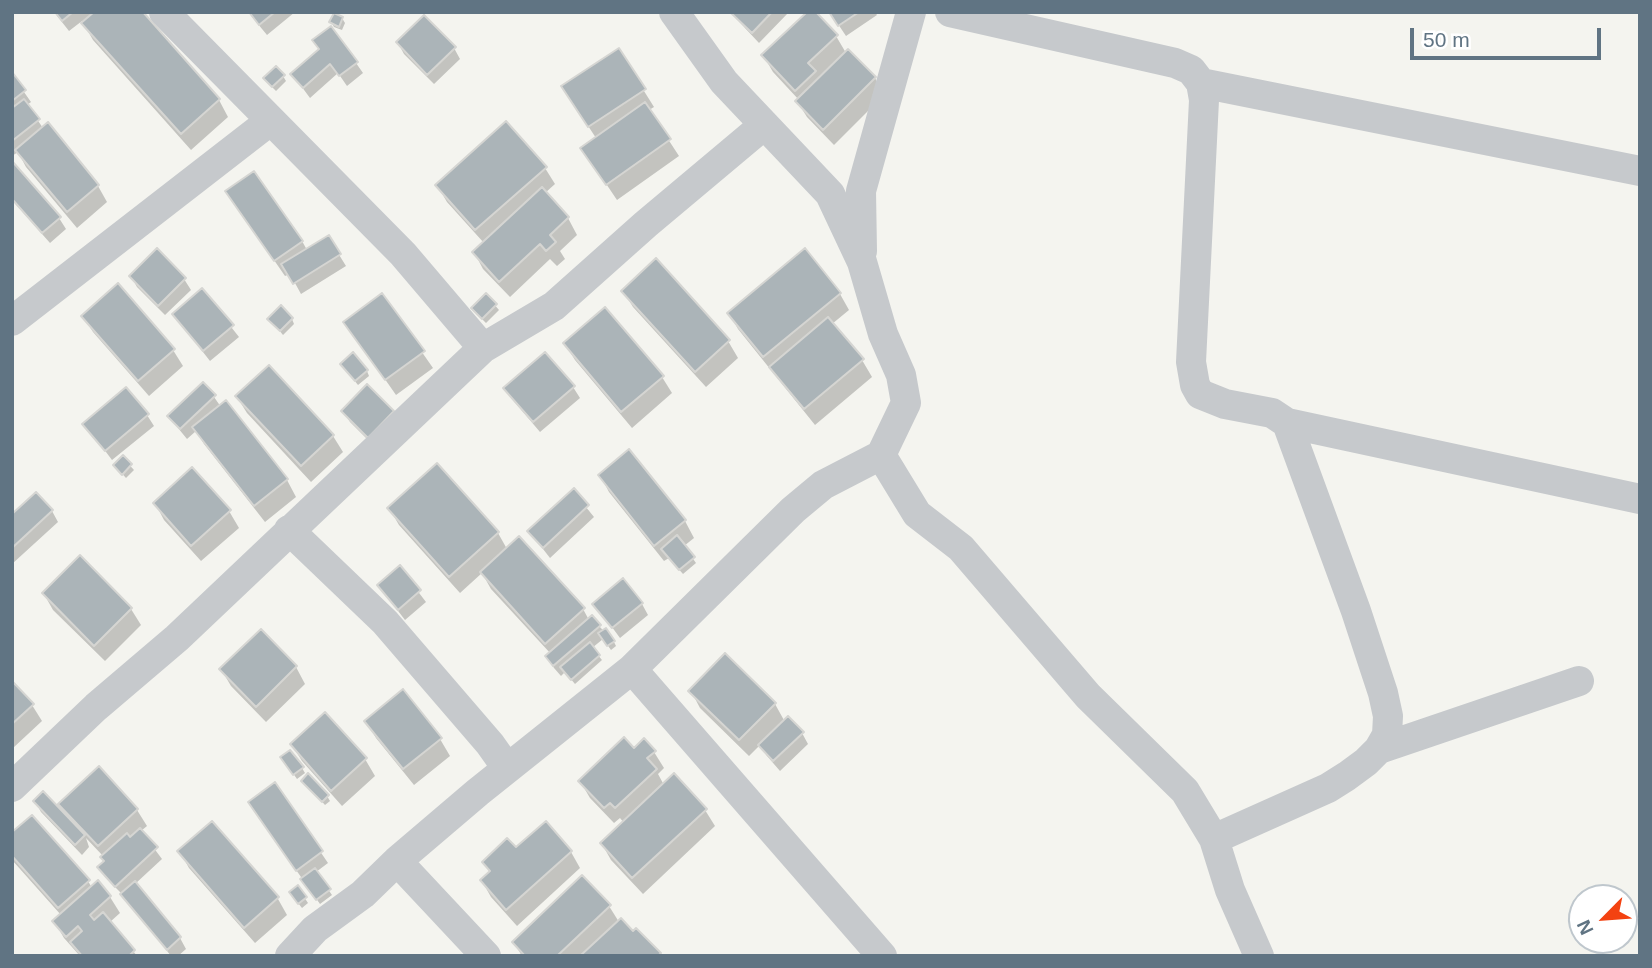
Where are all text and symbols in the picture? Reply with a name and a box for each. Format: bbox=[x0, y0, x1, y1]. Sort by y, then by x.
scale bar bbox=[1414, 14, 1605, 58]
text: 50 m bbox=[1423, 28, 1470, 51]
north arrow bbox=[1568, 884, 1638, 954]
text: N bbox=[1573, 917, 1598, 938]

